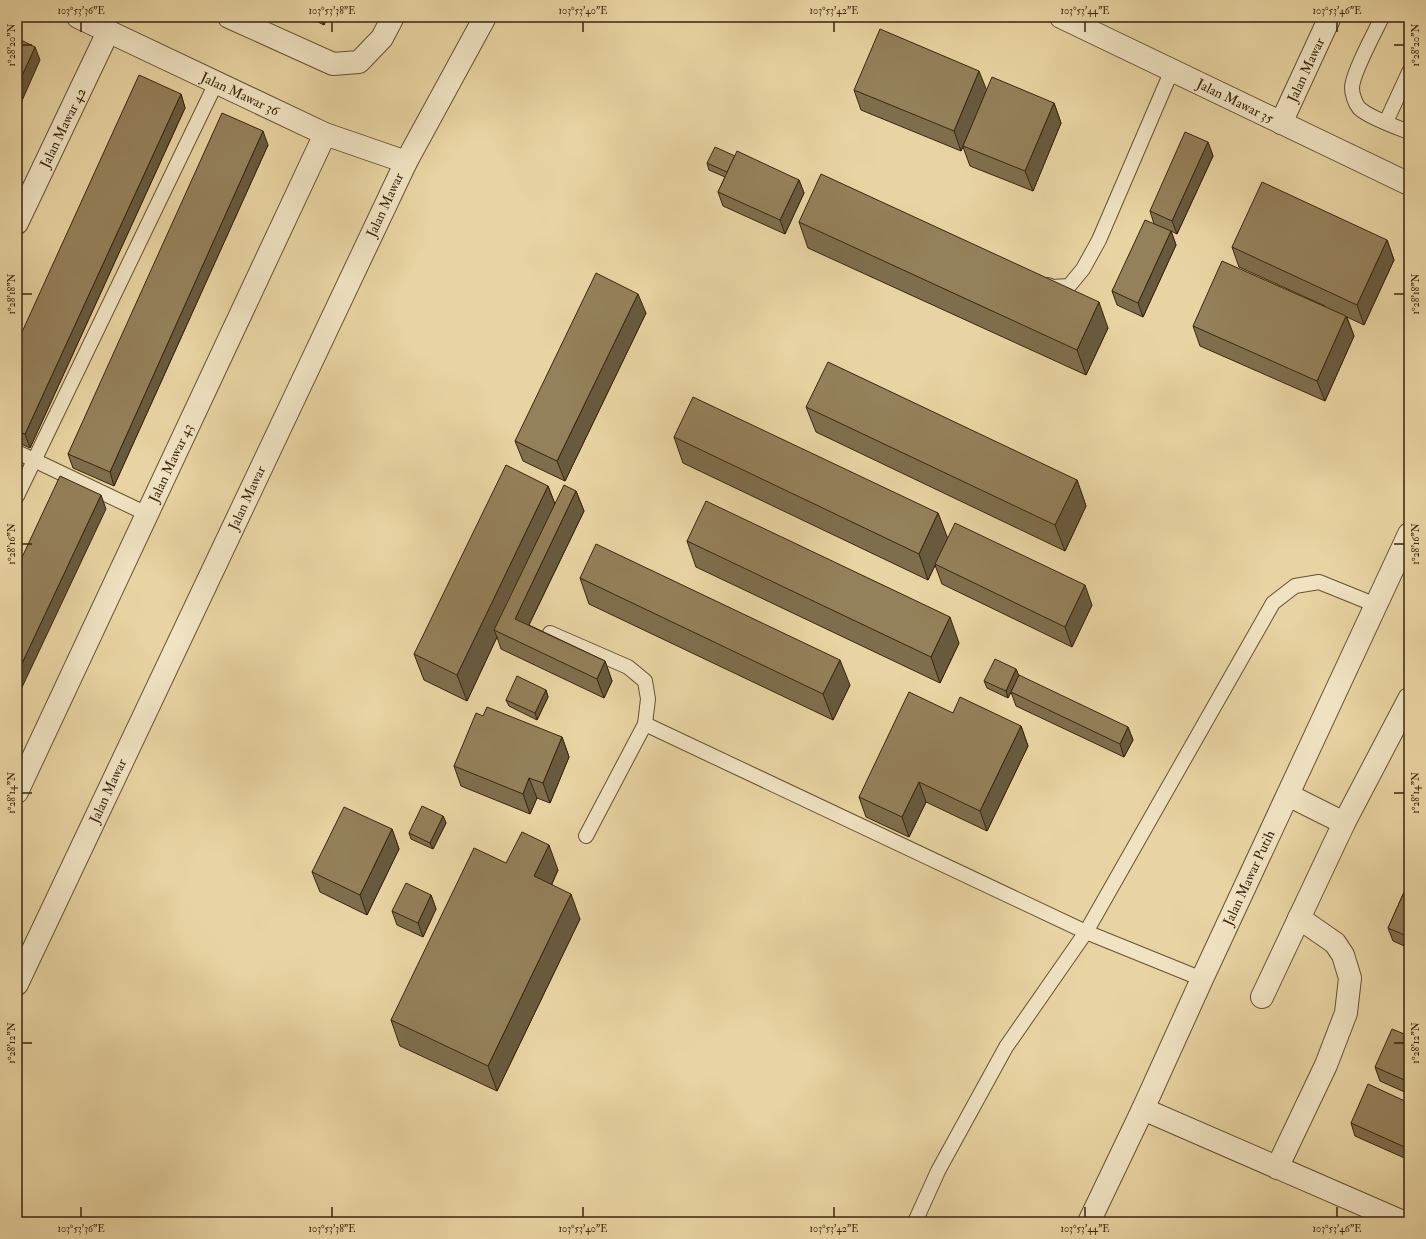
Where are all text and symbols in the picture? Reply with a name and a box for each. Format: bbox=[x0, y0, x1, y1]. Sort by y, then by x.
text: 103°53'36"E bbox=[57, 5, 105, 17]
text: 103°53'38"E bbox=[309, 5, 355, 17]
text: 103°53'40"E bbox=[559, 5, 607, 17]
text: 103°53'42"E bbox=[810, 5, 858, 17]
text: 103°53'44"E bbox=[1060, 5, 1110, 17]
text: 103°53'46"E bbox=[1313, 5, 1361, 17]
text: 1°28'20"N bbox=[6, 23, 18, 66]
text: 1°28'20"N bbox=[1410, 23, 1422, 66]
street label: Jalan Mawar bbox=[1283, 34, 1329, 106]
street label: Jalan Mawar 36 bbox=[197, 68, 283, 120]
street label: Jalan Mawar 35 bbox=[1193, 75, 1277, 127]
street label: Jalan Mawar 42 bbox=[36, 85, 90, 172]
street label: Jalan Mawar bbox=[362, 169, 408, 241]
text: 1°28'18"N bbox=[6, 273, 18, 315]
text: 1°28'18"N bbox=[1410, 273, 1422, 315]
street label: Jalan Mawar 43 bbox=[145, 421, 197, 506]
street label: Jalan Mawar bbox=[224, 462, 270, 534]
text: 1°28'16"N bbox=[6, 523, 18, 565]
text: 1°28'16"N bbox=[1410, 523, 1422, 565]
street label: Jalan Mawar bbox=[85, 755, 131, 827]
text: 1°28'14"N bbox=[6, 772, 18, 814]
text: 1°28'14"N bbox=[1410, 772, 1422, 814]
street label: Jalan Mawar Putih bbox=[1219, 827, 1279, 929]
text: 1°28'12"N bbox=[6, 1022, 18, 1064]
text: 1°28'12"N bbox=[1410, 1022, 1422, 1064]
text: 103°53'36"E bbox=[57, 1223, 105, 1235]
text: 103°53'38"E bbox=[309, 1223, 355, 1235]
text: 103°53'40"E bbox=[559, 1223, 607, 1235]
text: 103°53'42"E bbox=[810, 1223, 858, 1235]
text: 103°53'44"E bbox=[1060, 1223, 1110, 1235]
text: 103°53'46"E bbox=[1313, 1223, 1361, 1235]

